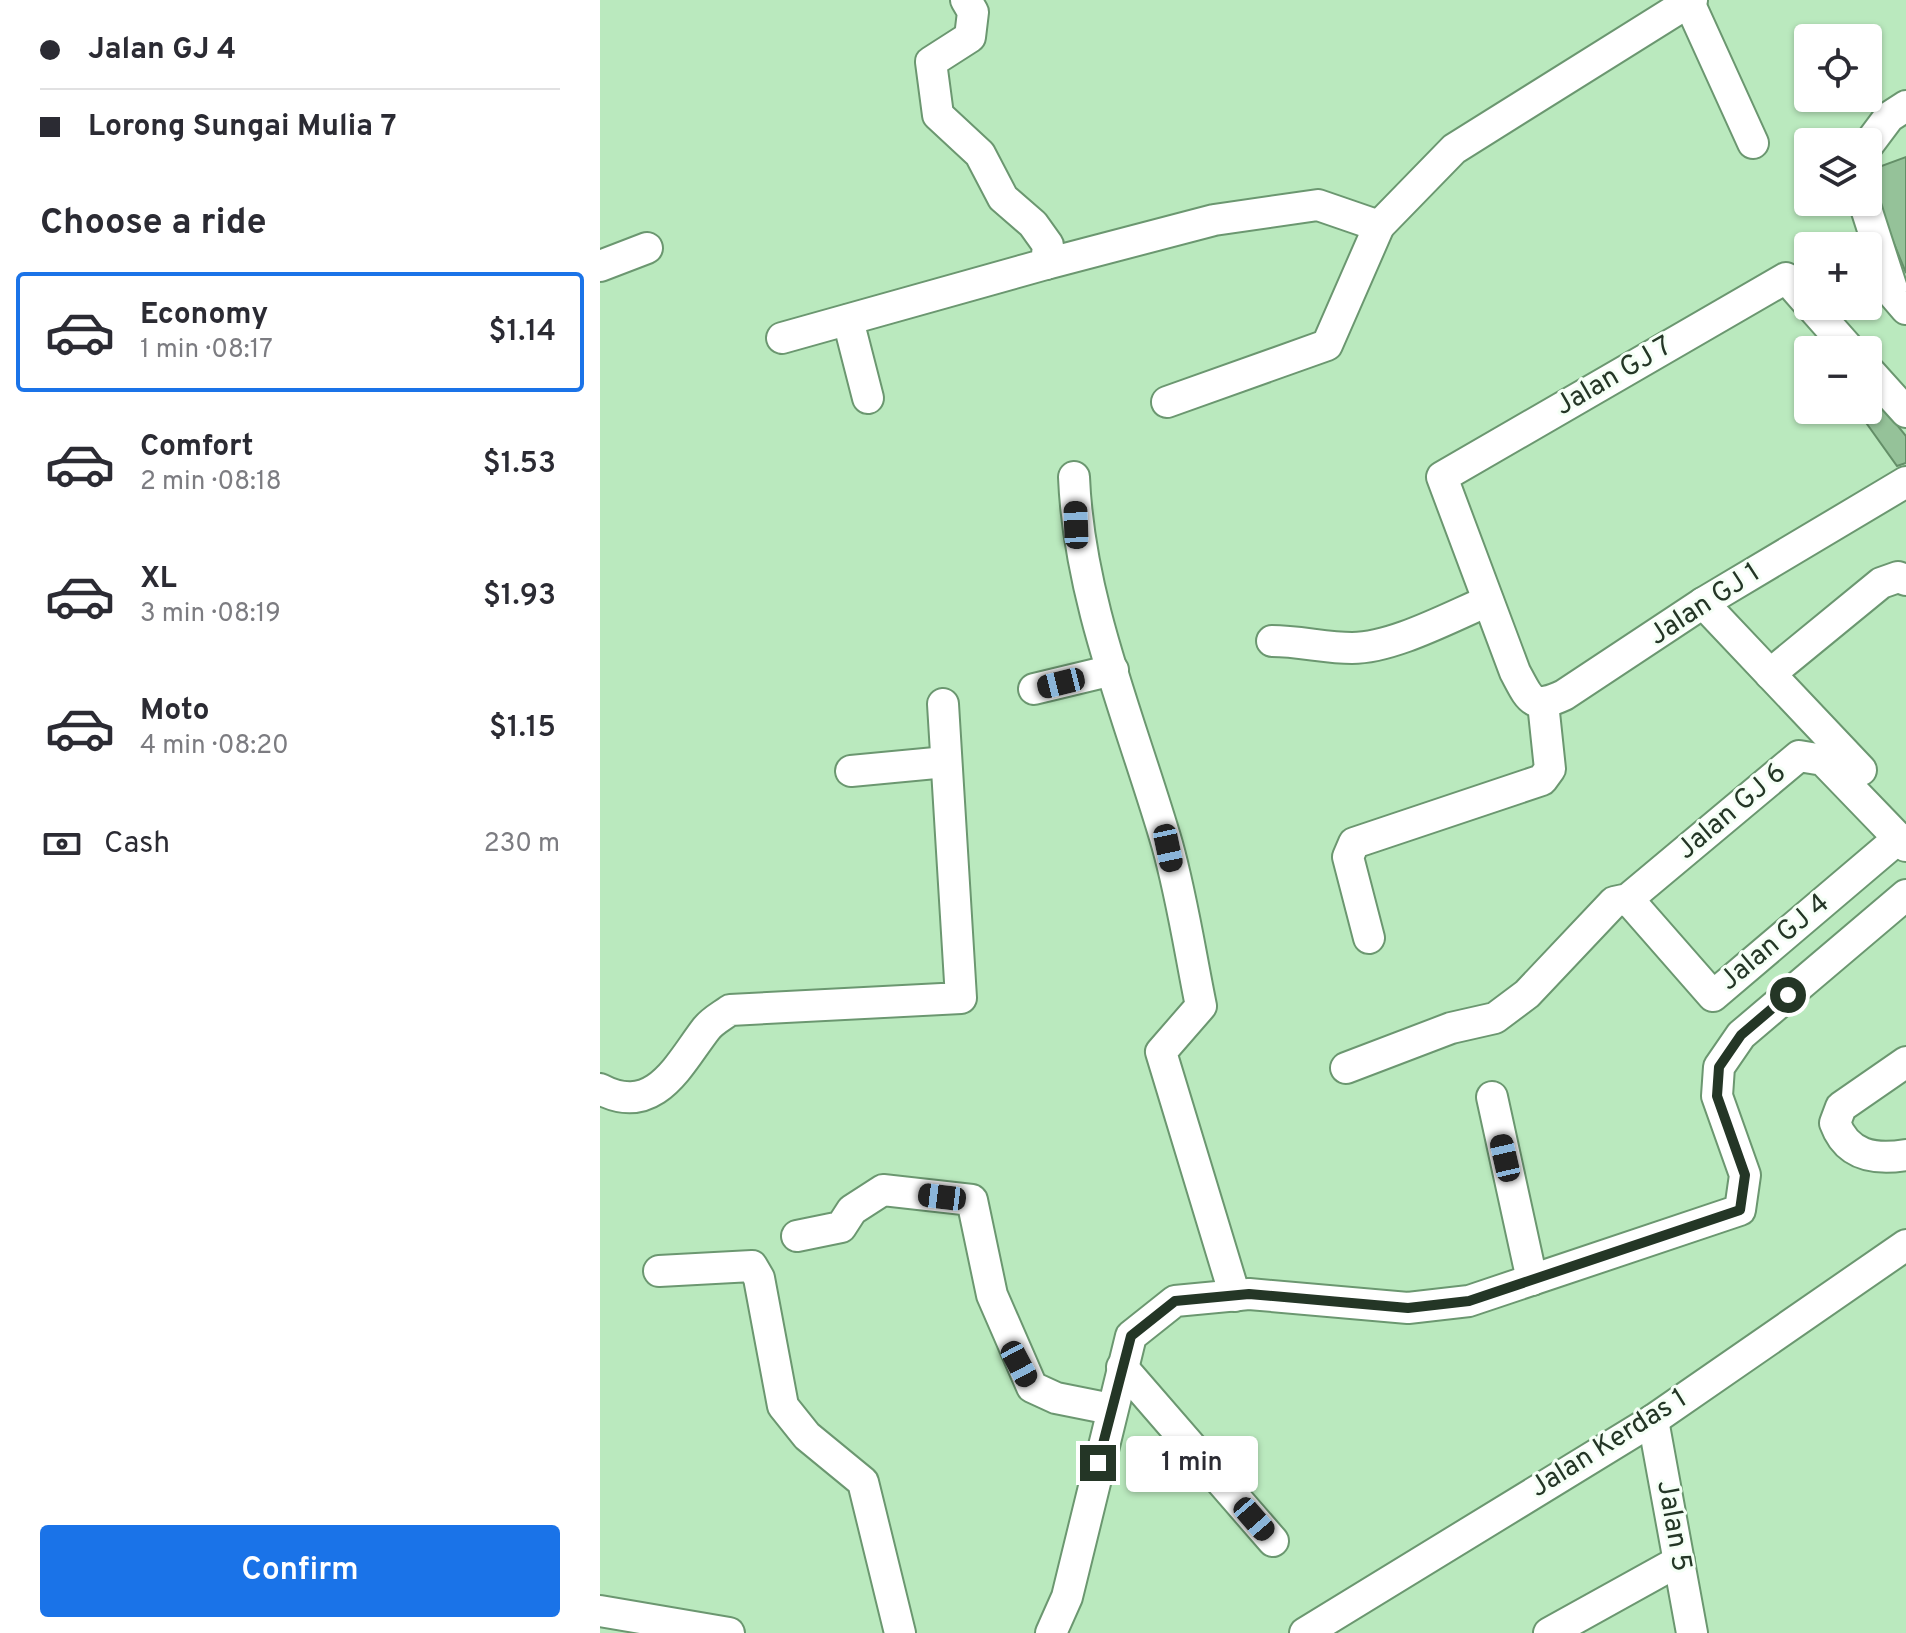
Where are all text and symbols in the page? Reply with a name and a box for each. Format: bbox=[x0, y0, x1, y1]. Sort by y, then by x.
map controls bbox=[1794, 24, 1882, 424]
button: locate bbox=[1794, 24, 1882, 112]
text: Jalan GJ 4 bbox=[88, 32, 236, 69]
text: Lorong Sungai Mulia 7 bbox=[88, 109, 397, 146]
button: layers bbox=[1794, 128, 1882, 216]
text: Choose a ride bbox=[40, 201, 266, 247]
button: + bbox=[1794, 232, 1882, 320]
icon: car bbox=[44, 296, 116, 368]
text: Economy bbox=[140, 297, 268, 334]
text: $1.14 bbox=[489, 314, 556, 351]
street label: Jalan GJ 7 bbox=[1549, 329, 1679, 425]
text: 1 min · 08:17 bbox=[140, 334, 273, 367]
button: − bbox=[1794, 336, 1882, 424]
icon: car bbox=[44, 428, 116, 500]
text: Comfort bbox=[140, 429, 253, 466]
text: $1.53 bbox=[483, 446, 556, 483]
text: 2 min · 08:18 bbox=[140, 466, 282, 499]
car bbox=[1063, 501, 1089, 549]
street label: Jalan GJ 1 bbox=[1642, 556, 1768, 654]
icon: car bbox=[44, 560, 116, 632]
text: XL bbox=[140, 561, 177, 598]
text: $1.93 bbox=[483, 578, 556, 615]
text: 3 min · 08:19 bbox=[140, 598, 281, 631]
car bbox=[1035, 666, 1087, 700]
icon: car bbox=[44, 692, 116, 764]
text: Moto bbox=[140, 693, 210, 730]
text: $1.15 bbox=[489, 710, 556, 747]
text: 4 min · 08:20 bbox=[140, 730, 289, 763]
street label: Jalan GJ 6 bbox=[1670, 756, 1794, 868]
icon: cash bbox=[40, 822, 84, 866]
car bbox=[1151, 822, 1185, 874]
text: Cash bbox=[104, 826, 170, 863]
text: 230 m bbox=[484, 828, 560, 861]
street label: Jalan GJ 4 bbox=[1712, 886, 1838, 1000]
route start bbox=[1770, 977, 1806, 1013]
car bbox=[1488, 1132, 1522, 1184]
car bbox=[917, 1182, 967, 1212]
car bbox=[997, 1337, 1041, 1391]
street label: Jalan Kerdas 1 bbox=[1524, 1381, 1694, 1507]
callout: 1 min bbox=[1126, 1435, 1258, 1491]
route end bbox=[1080, 1445, 1116, 1481]
text: 1 min bbox=[1161, 1447, 1223, 1480]
street label: Jalan 5 bbox=[1647, 1477, 1699, 1575]
car bbox=[1229, 1493, 1279, 1545]
button: Confirm bbox=[40, 1525, 560, 1617]

